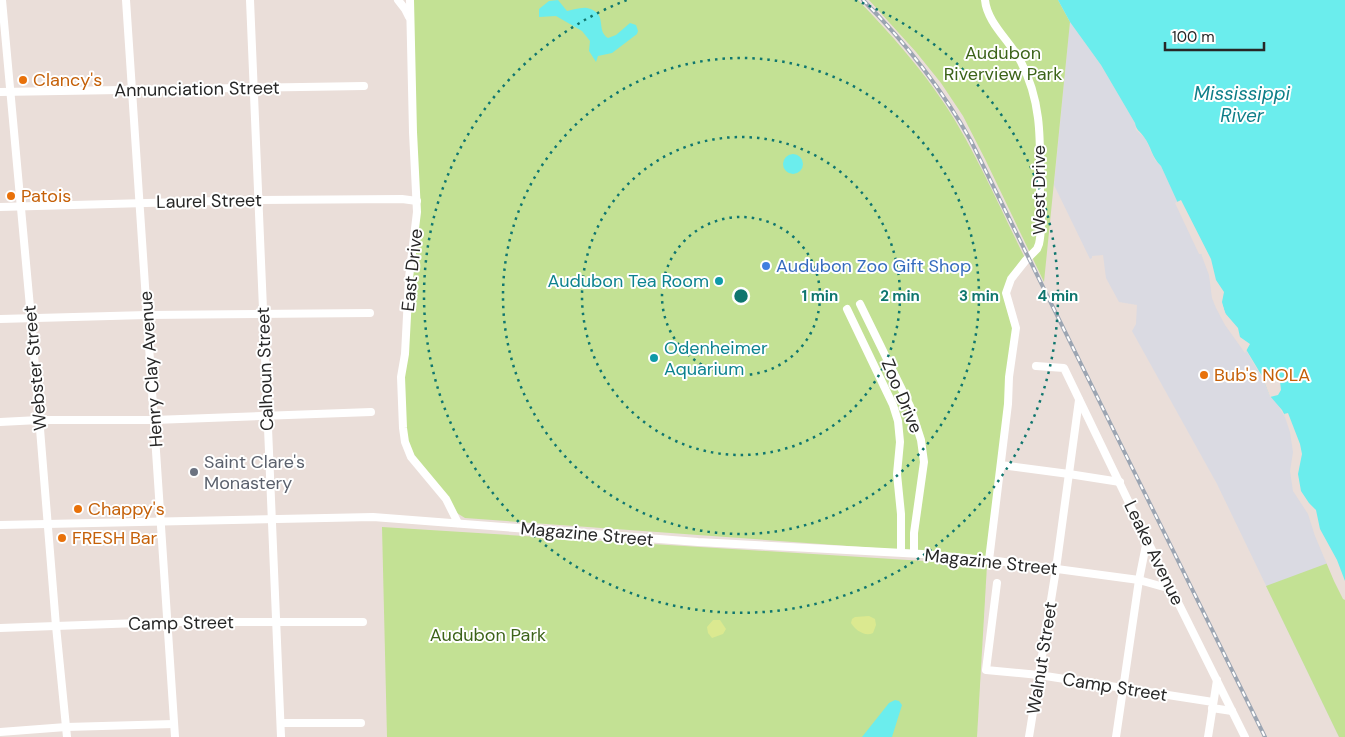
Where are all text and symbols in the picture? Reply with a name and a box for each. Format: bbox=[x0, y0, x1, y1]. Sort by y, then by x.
scale bar bbox=[1165, 20, 1264, 52]
text: 100 m bbox=[1172, 27, 1215, 47]
park label: Audubon Riverview Park bbox=[944, 41, 1062, 86]
place label: Clancy's bbox=[33, 68, 102, 92]
marker: Clancy's bbox=[17, 74, 29, 86]
street label: Annunciation Street bbox=[114, 76, 280, 102]
water label: Mississippi River bbox=[1194, 81, 1291, 128]
street label: West Drive bbox=[1027, 145, 1051, 235]
place label: Patois bbox=[21, 184, 71, 208]
street label: Laurel Street bbox=[156, 188, 262, 214]
marker: Patois bbox=[5, 190, 17, 202]
street label: East Drive bbox=[396, 227, 428, 313]
place label: Audubon Zoo Gift Shop bbox=[776, 254, 971, 278]
marker: Audubon Zoo Gift Shop bbox=[760, 260, 772, 272]
place label: Audubon Tea Room bbox=[547, 269, 709, 293]
marker: Audubon Tea Room bbox=[713, 275, 725, 287]
text: 1 min bbox=[802, 286, 838, 306]
text: 2 min bbox=[880, 286, 920, 306]
text: 3 min bbox=[959, 286, 999, 306]
text: 4 min bbox=[1038, 286, 1078, 306]
centre of rings bbox=[732, 287, 750, 305]
street label: Henry Clay Avenue bbox=[134, 290, 168, 448]
street label: Webster Street bbox=[18, 304, 52, 432]
street label: Calhoun Street bbox=[251, 307, 279, 431]
place label: Odenheimer Aquarium bbox=[664, 336, 768, 381]
marker: Odenheimer Aquarium bbox=[648, 352, 660, 364]
street label: Zoo Drive bbox=[876, 355, 928, 437]
place label: Bub's NOLA bbox=[1214, 363, 1310, 387]
marker: Bub's NOLA bbox=[1198, 369, 1210, 381]
place label: Saint Clare's Monastery bbox=[204, 450, 305, 495]
marker: Saint Clare's Monastery bbox=[188, 466, 200, 478]
place label: Chappy's bbox=[88, 497, 165, 521]
street label: Leake Avenue bbox=[1118, 497, 1190, 609]
marker: Chappy's bbox=[72, 503, 84, 515]
street label: Magazine Street bbox=[519, 516, 655, 552]
place label: FRESH Bar bbox=[72, 526, 158, 550]
marker: FRESH Bar bbox=[56, 532, 68, 544]
street label: Magazine Street bbox=[923, 543, 1059, 581]
street label: Walnut Street bbox=[1021, 600, 1063, 716]
street label: Camp Street bbox=[128, 610, 234, 636]
park label: Audubon Park bbox=[430, 623, 546, 647]
street label: Camp Street bbox=[1061, 667, 1169, 707]

